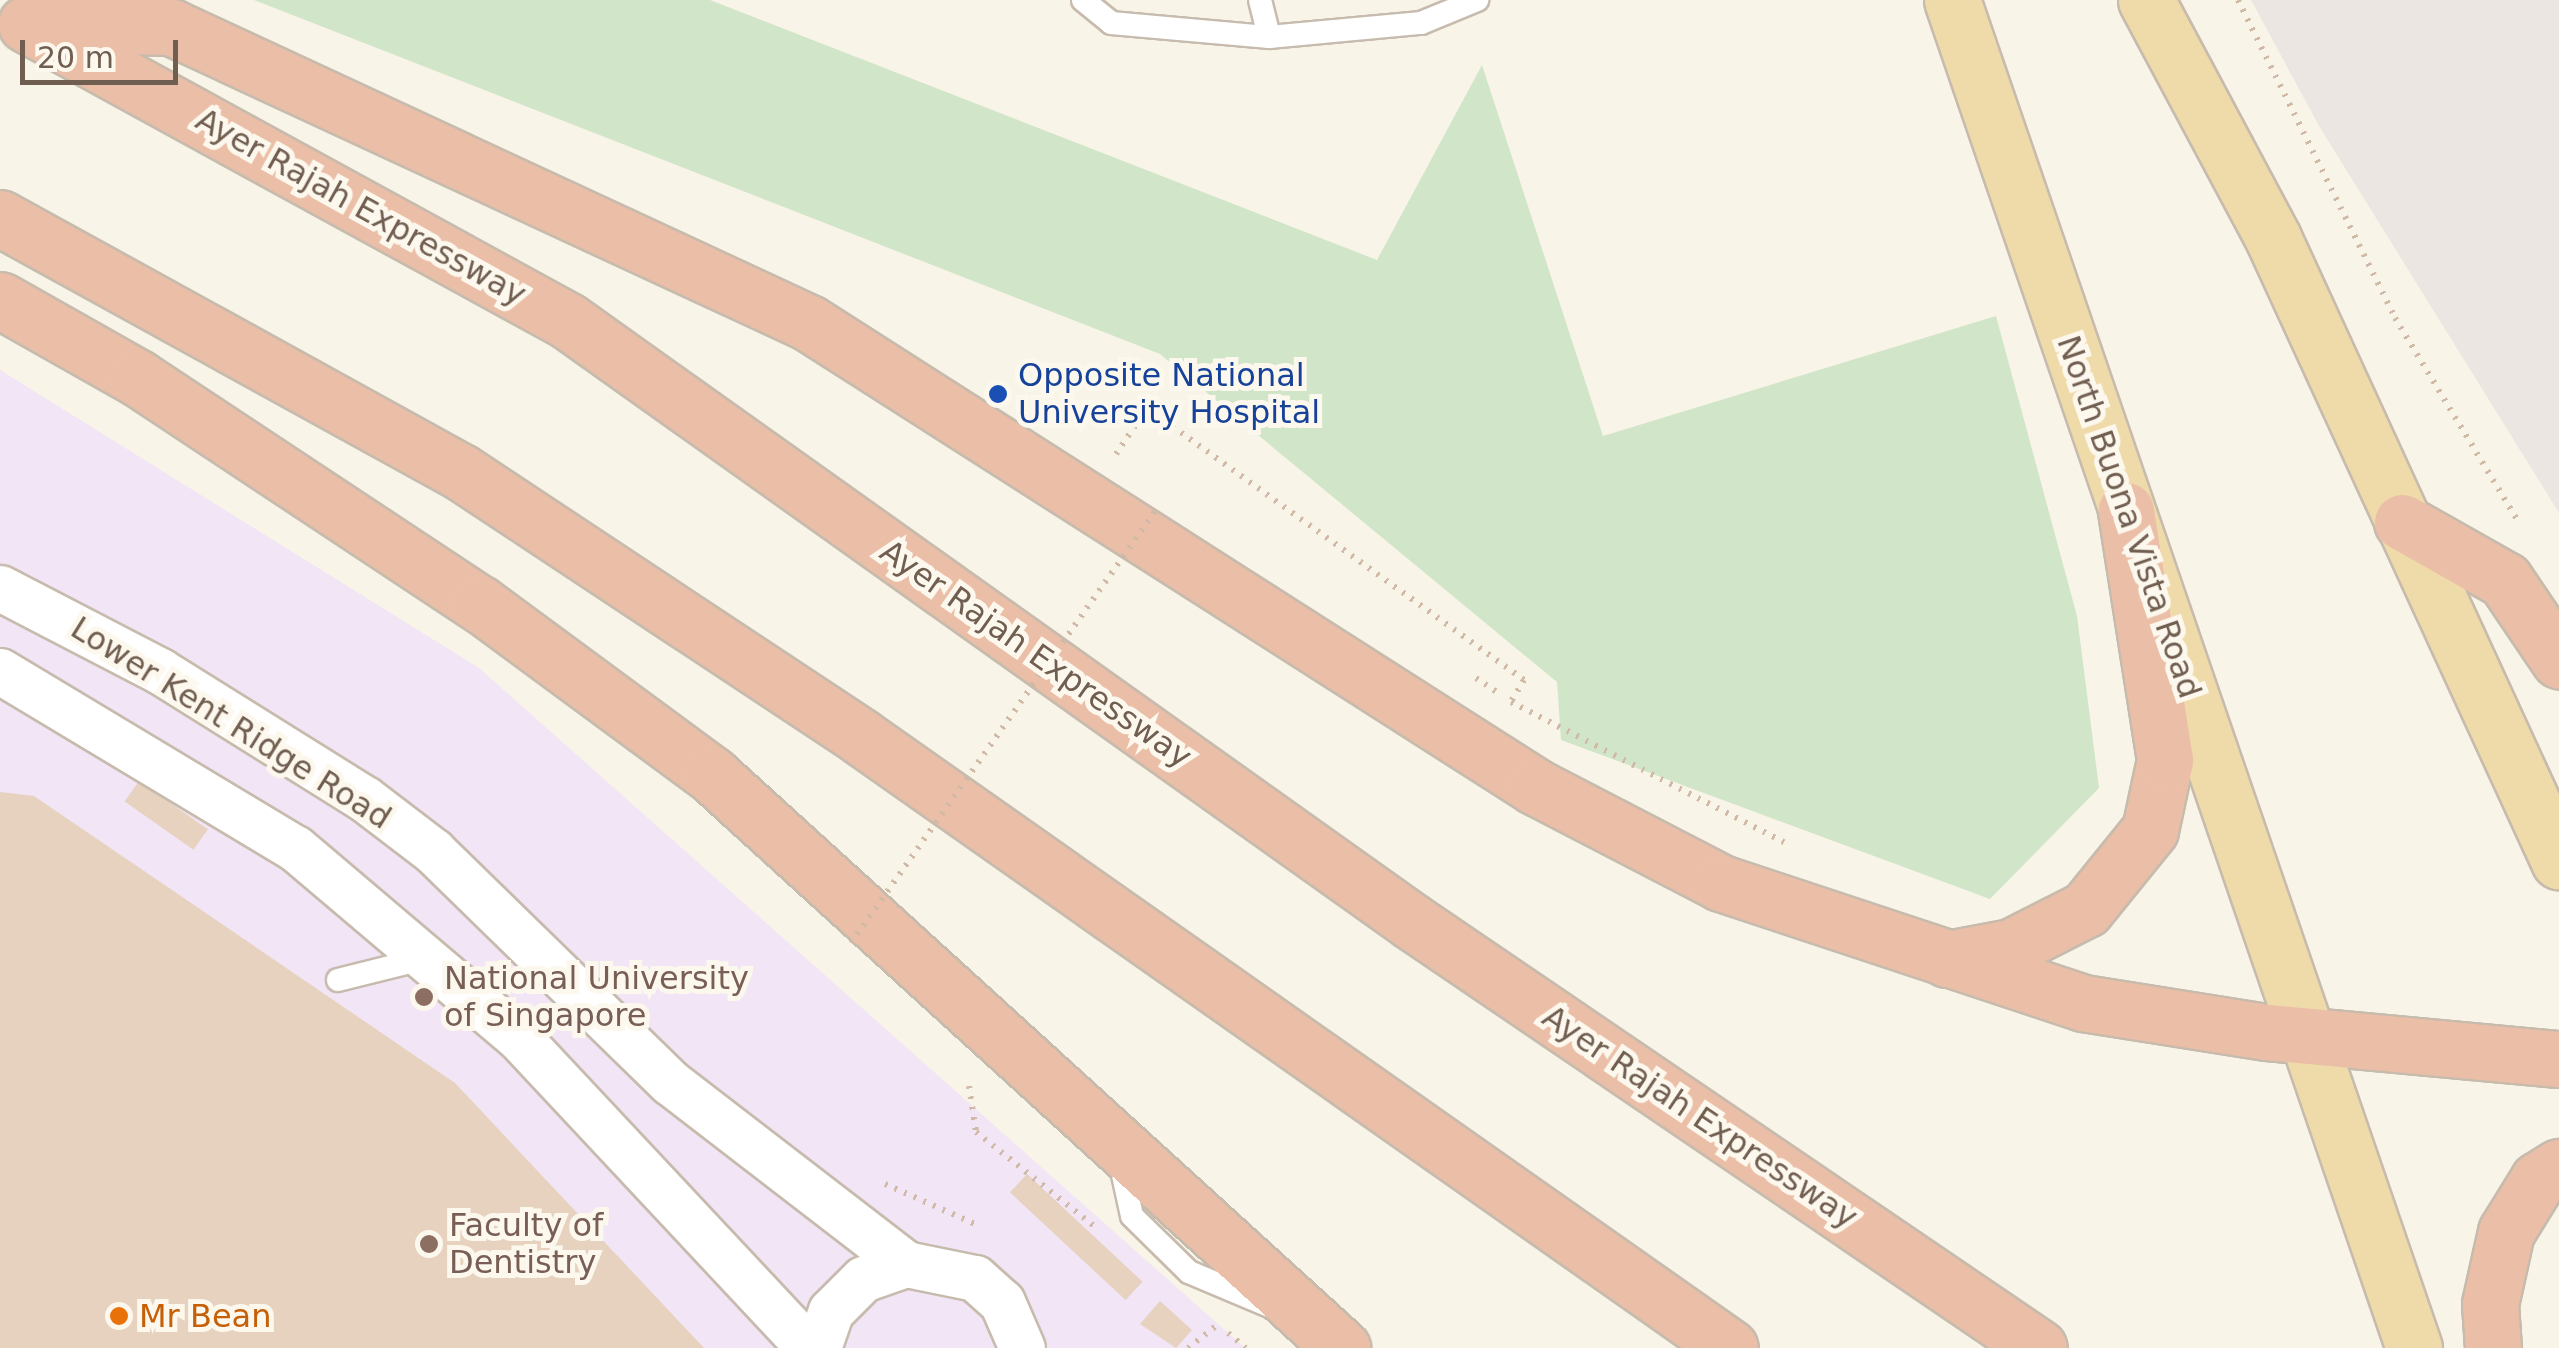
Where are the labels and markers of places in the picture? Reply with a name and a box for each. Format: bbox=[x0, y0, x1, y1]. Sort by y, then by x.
place label: Opposite National University Hospital bbox=[1018, 357, 1320, 432]
marker: Opposite National University Hospital bbox=[987, 383, 1009, 405]
place label: National University of Singapore bbox=[444, 960, 749, 1035]
marker: National University of Singapore bbox=[413, 986, 435, 1008]
place label: Faculty of Dentistry bbox=[449, 1207, 603, 1282]
marker: Faculty of Dentistry bbox=[418, 1233, 440, 1255]
place label: Mr Bean bbox=[139, 1297, 271, 1335]
marker: Mr Bean bbox=[108, 1305, 130, 1327]

